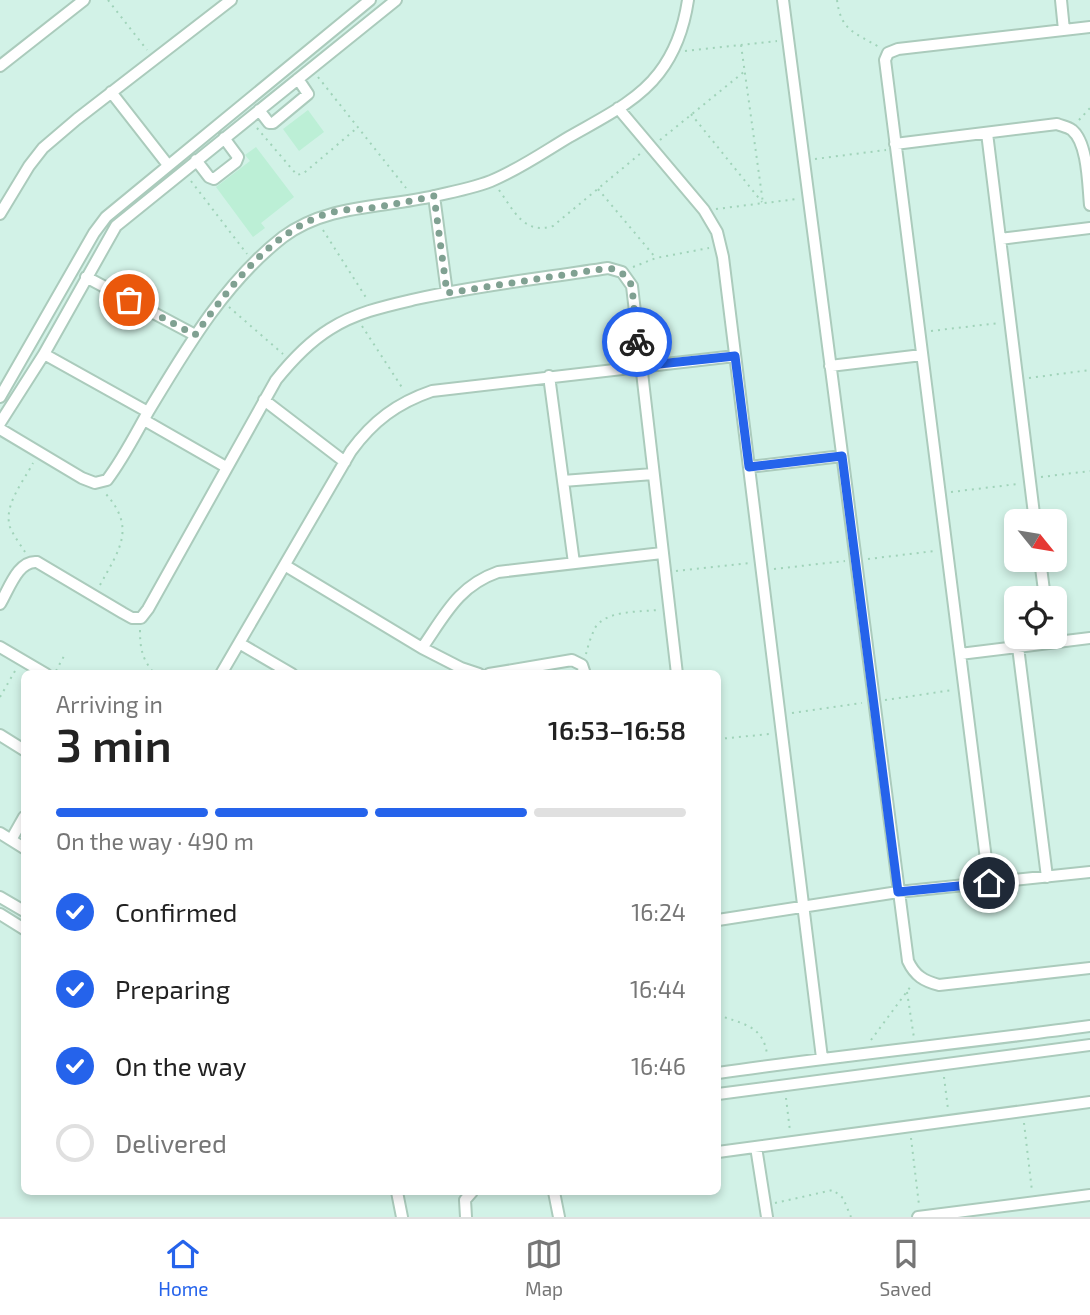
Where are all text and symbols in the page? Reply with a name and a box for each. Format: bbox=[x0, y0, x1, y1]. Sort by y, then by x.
pin bbox=[99, 270, 159, 330]
icon: bag bbox=[110, 281, 148, 319]
courier bbox=[602, 307, 672, 377]
icon: bike bbox=[618, 323, 656, 361]
north arrow bbox=[1004, 509, 1068, 572]
map controls bbox=[1004, 509, 1067, 649]
button: locate bbox=[1004, 586, 1067, 649]
text: Arriving in bbox=[56, 690, 163, 718]
text: 16:53–16:58 bbox=[548, 714, 686, 745]
text: 3 min bbox=[56, 716, 172, 771]
text: On the way · 490 m bbox=[56, 827, 254, 855]
pin bbox=[959, 853, 1019, 913]
icon: home bbox=[970, 864, 1008, 902]
icon: check bbox=[56, 893, 94, 931]
text: Confirmed bbox=[115, 896, 238, 927]
text: 16:24 bbox=[631, 898, 686, 926]
icon: check bbox=[56, 970, 94, 1008]
text: Preparing bbox=[115, 973, 230, 1004]
text: 16:44 bbox=[630, 975, 686, 1003]
icon: check bbox=[56, 1047, 94, 1085]
text: On the way bbox=[115, 1050, 246, 1081]
text: 16:46 bbox=[631, 1052, 686, 1080]
text: Delivered bbox=[115, 1127, 227, 1158]
tab: Home bbox=[158, 1235, 209, 1300]
tab: Map bbox=[525, 1235, 563, 1300]
tab: Saved bbox=[880, 1235, 932, 1300]

